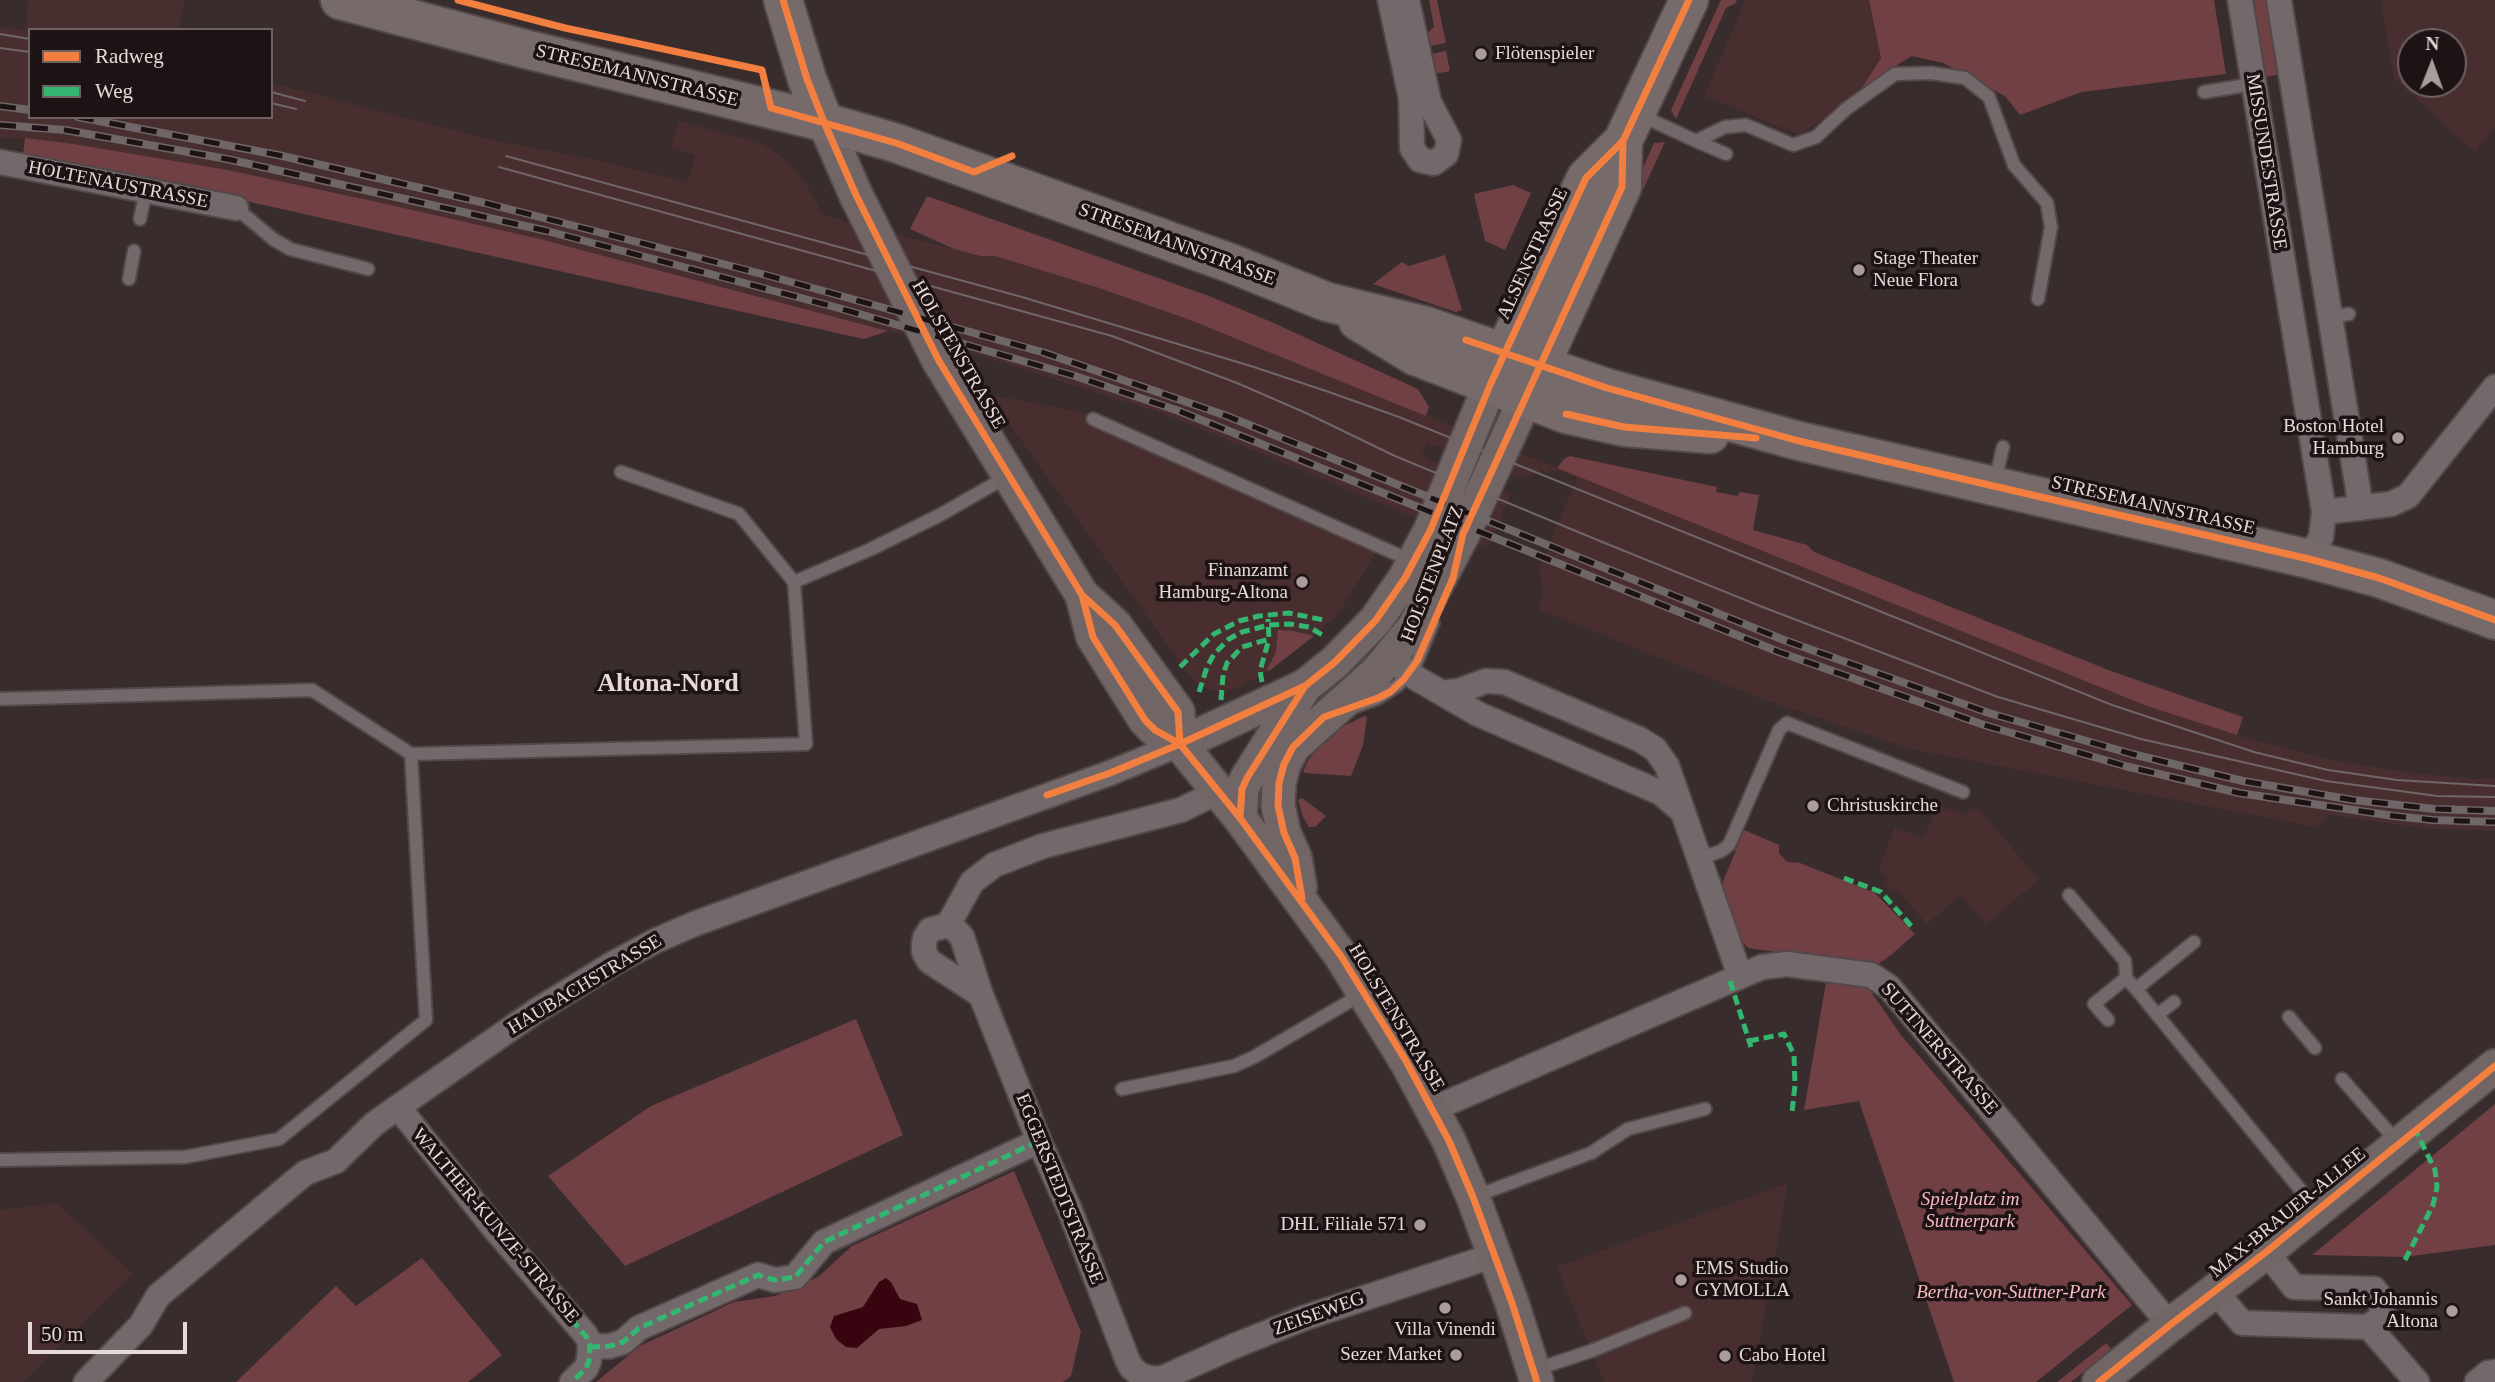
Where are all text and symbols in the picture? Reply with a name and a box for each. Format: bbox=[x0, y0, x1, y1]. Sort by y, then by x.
legend bbox=[28, 28, 273, 119]
north arrow bbox=[2397, 28, 2467, 98]
text: N bbox=[2425, 33, 2439, 54]
street label: STRESEMANNSTRASSE bbox=[533, 40, 741, 112]
place label: Flötenspieler bbox=[1495, 43, 1594, 65]
text: Radweg bbox=[95, 44, 164, 68]
marker: Flötenspieler bbox=[1473, 46, 1489, 62]
street label: MISSUNDESTRASSE bbox=[2241, 72, 2291, 252]
text: Weg bbox=[95, 79, 133, 103]
street label: HOLTENAUSTRASSE bbox=[26, 156, 210, 214]
street label: ALSENSTRASSE bbox=[1493, 185, 1573, 323]
street label: STRESEMANNSTRASSE bbox=[1075, 199, 1279, 291]
place label: Stage Theater Neue Flora bbox=[1873, 248, 1978, 292]
marker: Stage Theater Neue Flora bbox=[1851, 262, 1867, 278]
street label: HOLSTENSTRASSE bbox=[906, 277, 1010, 433]
place label: Boston Hotel Hamburg bbox=[2283, 416, 2384, 460]
marker: Boston Hotel Hamburg bbox=[2390, 430, 2406, 446]
street label: STRESEMANNSTRASSE bbox=[2049, 471, 2257, 541]
street label: HOLSTENPLATZ bbox=[1397, 503, 1469, 645]
place label: Finanzamt Hamburg-Altona bbox=[1159, 560, 1288, 604]
marker: Finanzamt Hamburg-Altona bbox=[1294, 574, 1310, 590]
district label: Altona-Nord bbox=[597, 668, 739, 700]
place label: Christuskirche bbox=[1827, 795, 1938, 817]
marker: Christuskirche bbox=[1805, 798, 1821, 814]
street label: HAUBACHSTRASSE bbox=[504, 930, 666, 1040]
street label: HOLSTENSTRASSE bbox=[1343, 940, 1449, 1096]
street label: SUTTNERSTRASSE bbox=[1876, 979, 2002, 1119]
street label: EGGERSTEDTSTRASSE bbox=[1010, 1090, 1108, 1288]
street label: WALTHER-KUNZE-STRASSE bbox=[407, 1124, 583, 1328]
street label: MAX-BRAUER-ALLEE bbox=[2205, 1143, 2371, 1283]
park label: Spielplatz im Suttnerpark bbox=[1921, 1189, 2019, 1233]
place label: DHL Filiale 571 bbox=[1280, 1214, 1406, 1236]
marker: DHL Filiale 571 bbox=[1412, 1217, 1428, 1233]
place label: EMS Studio GYMOLLA bbox=[1695, 1258, 1790, 1302]
marker: EMS Studio GYMOLLA bbox=[1673, 1272, 1689, 1288]
park label: Bertha-von-Suttner-Park bbox=[1916, 1282, 2106, 1304]
street label: ZEISEWEG bbox=[1270, 1287, 1368, 1341]
place label: Sankt Johannis Altona bbox=[2323, 1289, 2438, 1333]
marker: Villa Vinendi bbox=[1437, 1300, 1453, 1316]
marker: Sankt Johannis Altona bbox=[2444, 1303, 2460, 1319]
scale bar bbox=[32, 1308, 191, 1352]
place label: Villa Vinendi bbox=[1394, 1319, 1496, 1341]
text: 50 m bbox=[41, 1322, 84, 1346]
place label: Sezer Market bbox=[1340, 1344, 1442, 1366]
place label: Cabo Hotel bbox=[1739, 1345, 1826, 1367]
marker: Sezer Market bbox=[1448, 1347, 1464, 1363]
marker: Cabo Hotel bbox=[1717, 1348, 1733, 1364]

